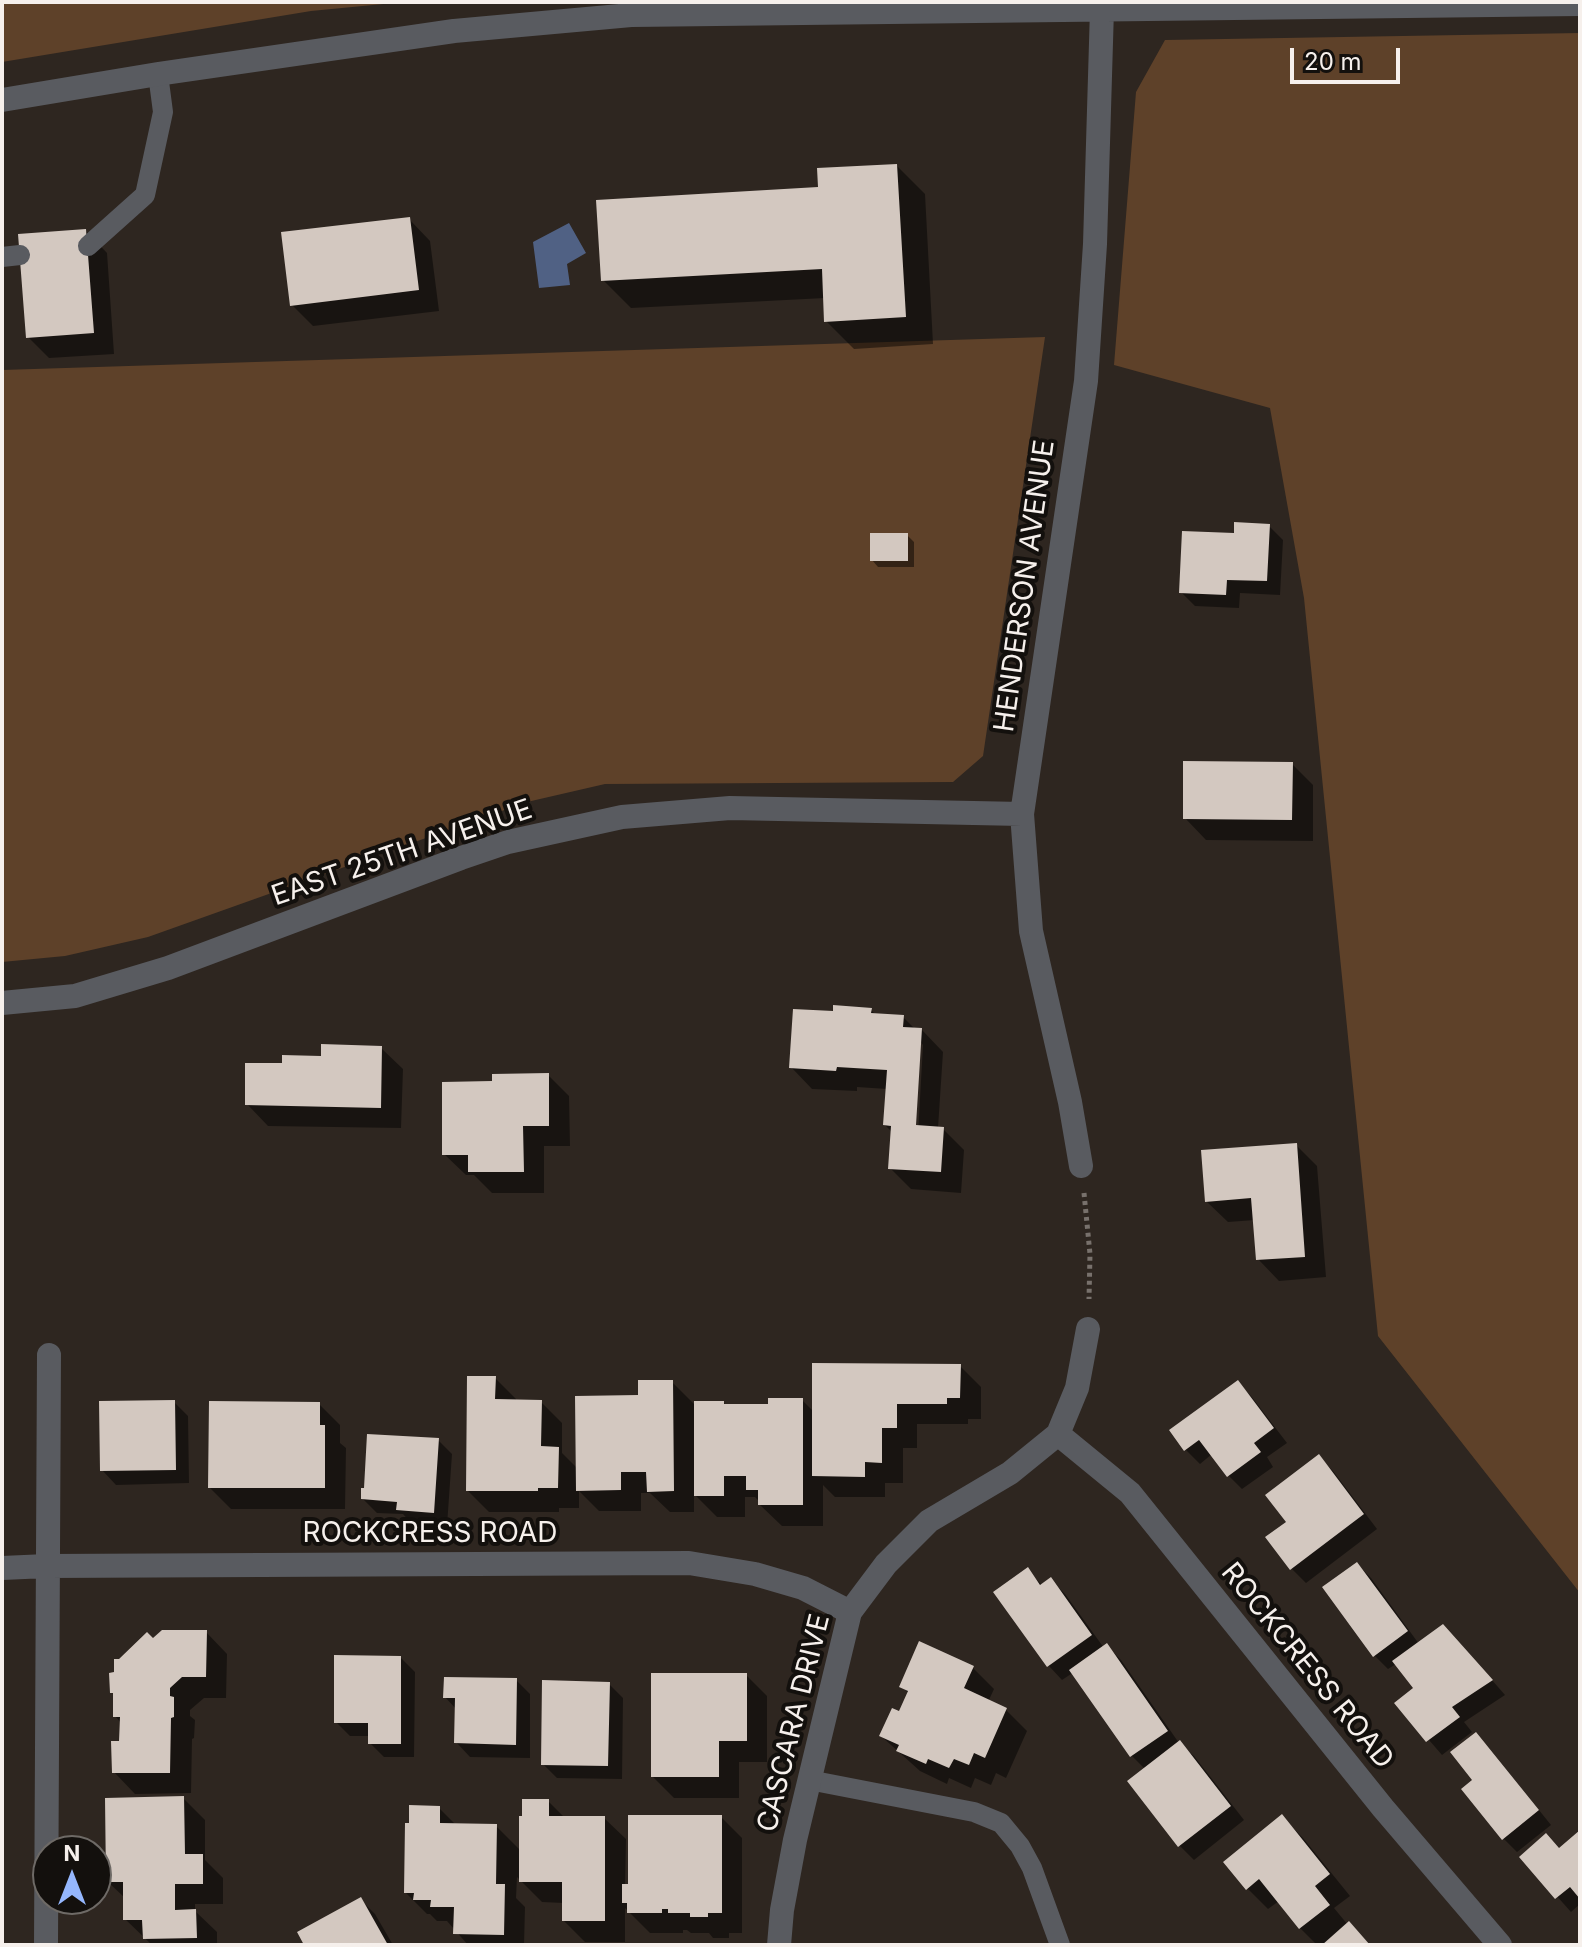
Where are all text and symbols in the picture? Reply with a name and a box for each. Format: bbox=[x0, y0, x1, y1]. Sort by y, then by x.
scale bar bbox=[1294, 32, 1404, 82]
text: 20 m bbox=[1304, 47, 1362, 76]
street label: HENDERSON AVENUE bbox=[988, 438, 1062, 734]
street label: EAST 25TH AVENUE bbox=[267, 793, 537, 913]
street label: ROCKCRESS ROAD bbox=[303, 1517, 557, 1551]
street label: ROCKCRESS ROAD bbox=[1214, 1556, 1400, 1776]
street label: CASCARA DRIVE bbox=[751, 1610, 837, 1836]
north arrow bbox=[32, 1835, 112, 1915]
text: N bbox=[64, 1840, 80, 1866]

